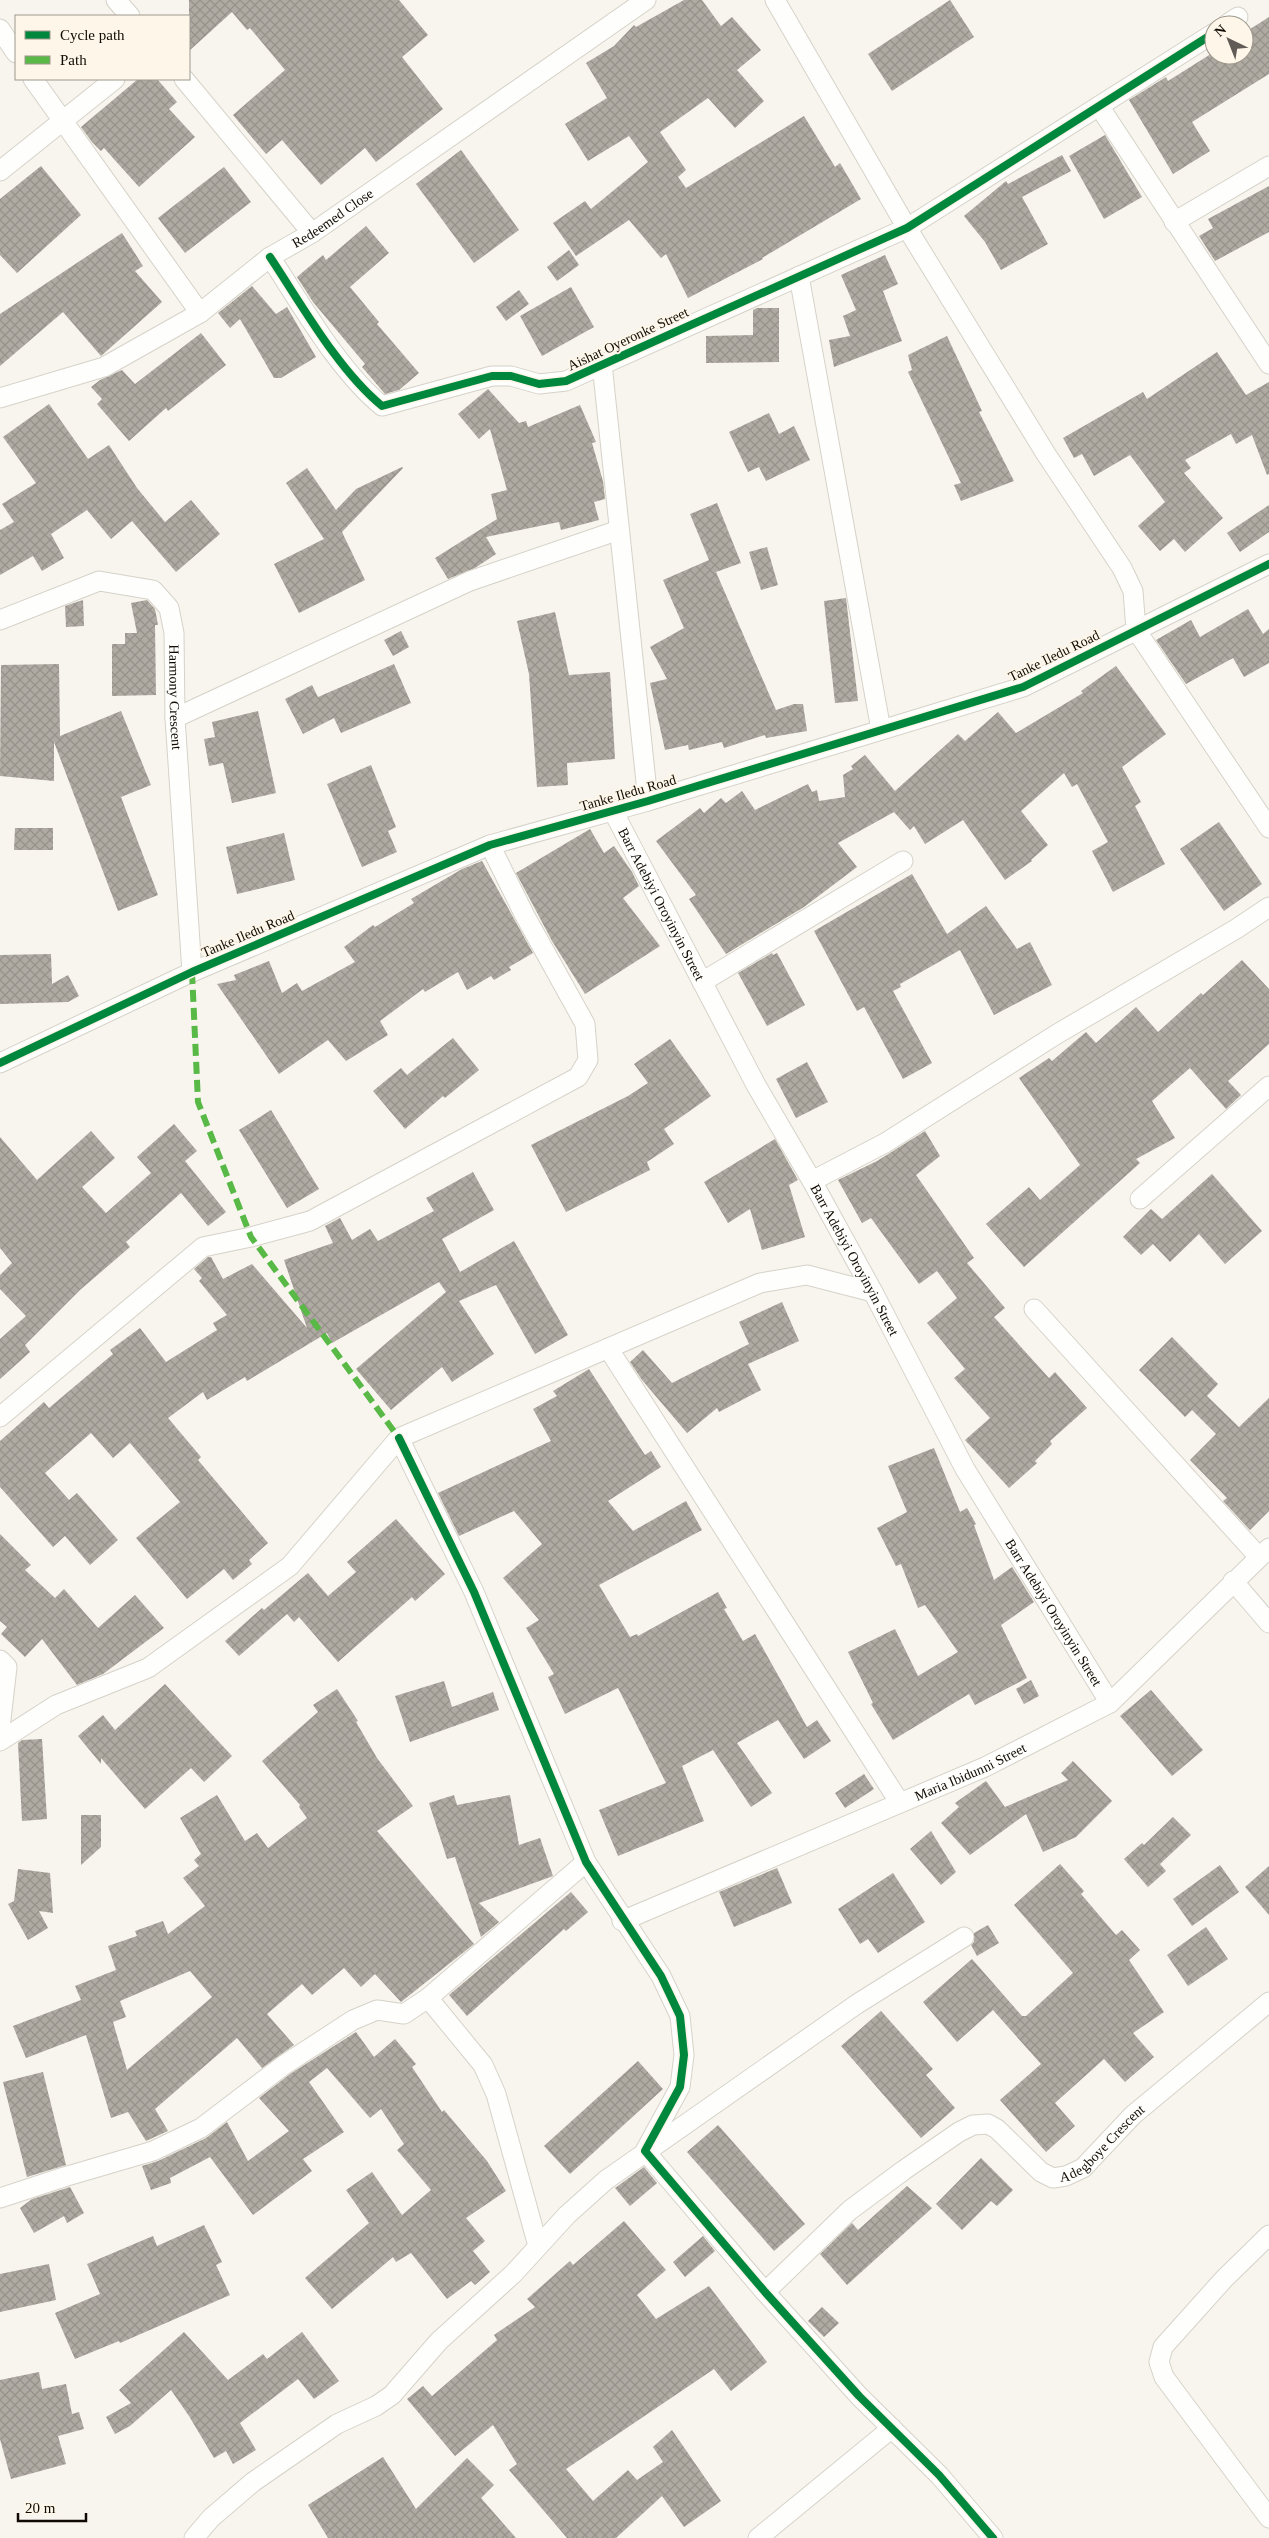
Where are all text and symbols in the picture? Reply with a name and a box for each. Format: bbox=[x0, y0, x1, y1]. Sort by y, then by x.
legend bbox=[15, 15, 190, 80]
north arrow bbox=[1204, 15, 1254, 65]
text: N bbox=[1212, 22, 1229, 40]
text: Cycle path bbox=[60, 27, 125, 43]
text: Path bbox=[60, 52, 87, 68]
street label: Redeemed Close bbox=[289, 185, 376, 250]
street label: Aishat Oyeronke Street bbox=[565, 304, 691, 374]
street label: Tanke Iledu Road bbox=[1006, 627, 1102, 685]
street label: Harmony Crescent bbox=[167, 644, 185, 751]
street label: Tanke Iledu Road bbox=[578, 772, 678, 814]
street label: Barr Adebiyi Oroyinyin Street bbox=[616, 825, 708, 983]
street label: Tanke Iledu Road bbox=[199, 908, 297, 960]
street label: Barr Adebiyi Oroyinyin Street bbox=[808, 1182, 902, 1338]
street label: Barr Adebiyi Oroyinyin Street bbox=[1003, 1536, 1105, 1689]
street label: Maria Ibidunni Street bbox=[912, 1740, 1029, 1803]
street label: Adegboye Crescent bbox=[1059, 2101, 1147, 2184]
scale bar bbox=[18, 2490, 85, 2522]
text: 20 m bbox=[25, 2500, 56, 2516]

